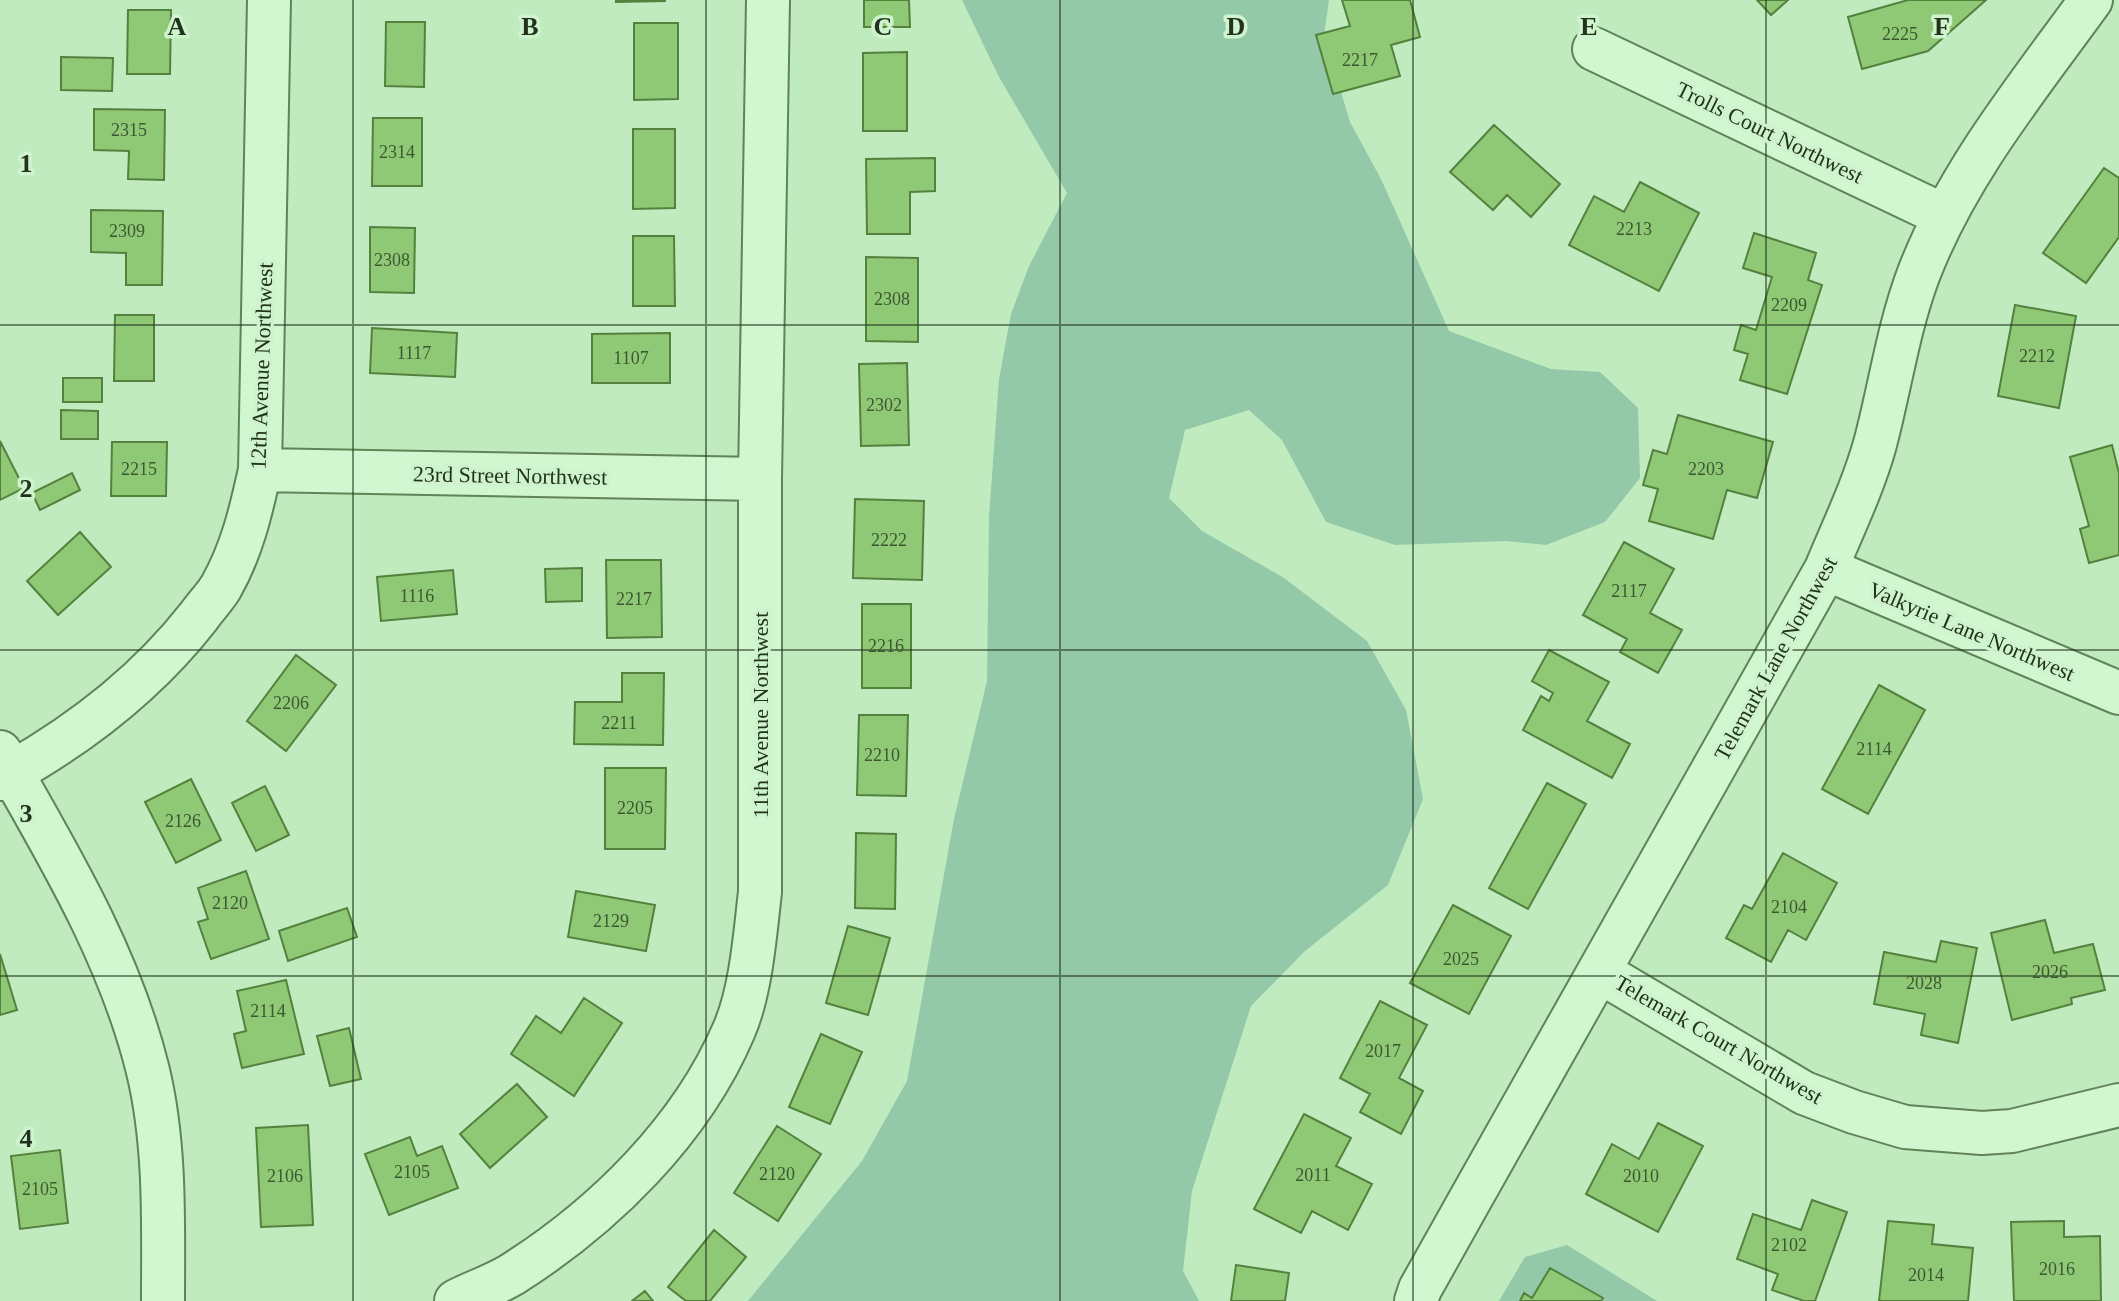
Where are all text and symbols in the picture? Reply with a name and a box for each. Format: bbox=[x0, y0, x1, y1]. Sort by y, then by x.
text: A bbox=[168, 12, 187, 41]
text: B bbox=[521, 12, 539, 41]
text: C bbox=[874, 12, 892, 41]
text: D bbox=[1227, 12, 1245, 41]
text: E bbox=[1580, 12, 1598, 41]
text: F bbox=[1934, 12, 1950, 41]
house number: 2225 bbox=[1882, 24, 1918, 44]
house number: 2217 bbox=[1342, 50, 1378, 70]
street label: Trolls Court Northwest bbox=[1672, 76, 1867, 189]
house number: 2315 bbox=[111, 120, 147, 140]
house number: 2314 bbox=[379, 142, 415, 162]
text: 1 bbox=[20, 149, 33, 178]
house number: 2213 bbox=[1616, 219, 1652, 239]
house number: 2309 bbox=[109, 221, 145, 241]
house number: 2308 bbox=[374, 250, 410, 270]
street label: 12th Avenue Northwest bbox=[245, 262, 278, 470]
house number: 2308 bbox=[874, 289, 910, 309]
house number: 2209 bbox=[1771, 295, 1807, 315]
house number: 1117 bbox=[397, 343, 431, 363]
house number: 2212 bbox=[2019, 346, 2055, 366]
house number: 1107 bbox=[613, 348, 649, 368]
house number: 2302 bbox=[866, 395, 902, 415]
house number: 2215 bbox=[121, 459, 157, 479]
house number: 2203 bbox=[1688, 459, 1724, 479]
street label: 23rd Street Northwest bbox=[413, 461, 607, 490]
text: 2 bbox=[20, 474, 33, 503]
house number: 2222 bbox=[871, 530, 907, 550]
street label: Telemark Lane Northwest bbox=[1709, 552, 1842, 765]
street label: Valkyrie Lane Northwest bbox=[1865, 577, 2078, 686]
house number: 2117 bbox=[1611, 581, 1647, 601]
house number: 1116 bbox=[400, 586, 434, 606]
house number: 2217 bbox=[616, 589, 652, 609]
street label: 11th Avenue Northwest bbox=[748, 612, 773, 818]
house number: 2216 bbox=[868, 636, 904, 656]
house number: 2206 bbox=[273, 693, 309, 713]
house number: 2211 bbox=[601, 713, 637, 733]
house number: 2114 bbox=[1856, 739, 1892, 759]
house number: 2210 bbox=[864, 745, 900, 765]
house number: 2205 bbox=[617, 798, 653, 818]
text: 3 bbox=[20, 799, 33, 828]
house number: 2126 bbox=[165, 811, 201, 831]
house number: 2120 bbox=[212, 893, 248, 913]
house number: 2104 bbox=[1771, 897, 1807, 917]
house number: 2129 bbox=[593, 911, 629, 931]
house number: 2025 bbox=[1443, 949, 1479, 969]
house number: 2026 bbox=[2032, 962, 2068, 982]
street label: Telemark Court Northwest bbox=[1611, 970, 1827, 1109]
house number: 2028 bbox=[1906, 973, 1942, 993]
house number: 2114 bbox=[250, 1001, 286, 1021]
house number: 2017 bbox=[1365, 1041, 1401, 1061]
text: 4 bbox=[20, 1124, 33, 1153]
house number: 2105 bbox=[394, 1162, 430, 1182]
house number: 2120 bbox=[759, 1164, 795, 1184]
house number: 2011 bbox=[1295, 1165, 1331, 1185]
house number: 2106 bbox=[267, 1166, 303, 1186]
house number: 2010 bbox=[1623, 1166, 1659, 1186]
house number: 2105 bbox=[22, 1179, 58, 1199]
house number: 2102 bbox=[1771, 1235, 1807, 1255]
house number: 2016 bbox=[2039, 1259, 2075, 1279]
house number: 2014 bbox=[1908, 1265, 1944, 1285]

